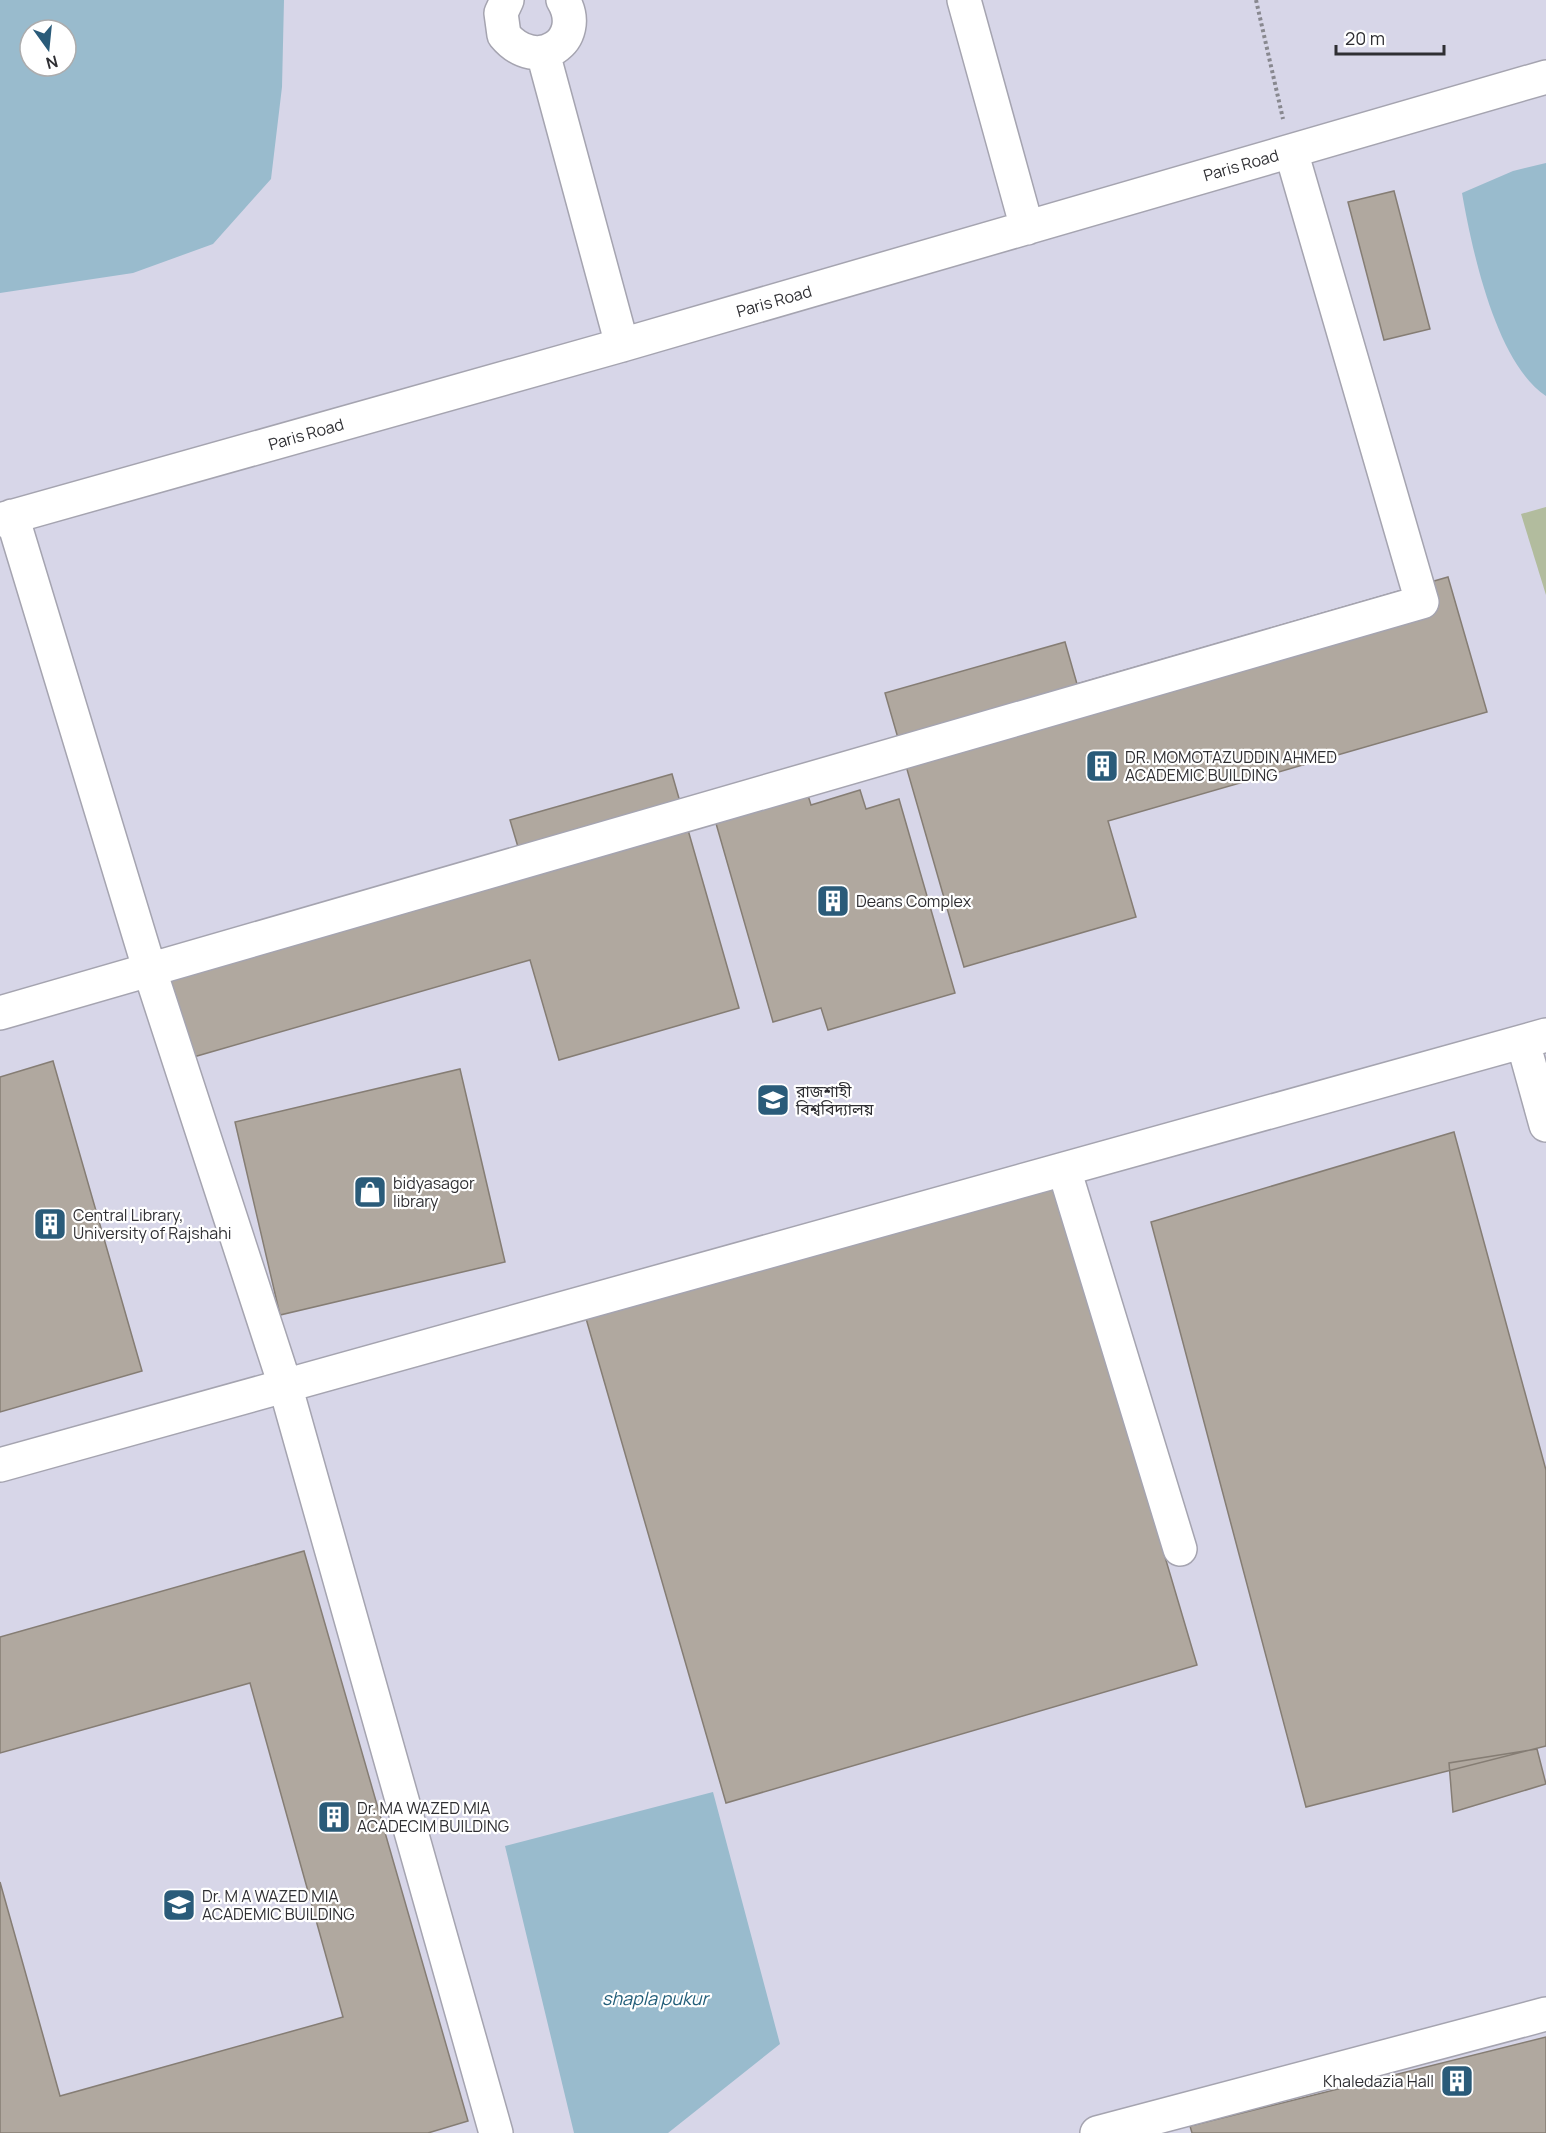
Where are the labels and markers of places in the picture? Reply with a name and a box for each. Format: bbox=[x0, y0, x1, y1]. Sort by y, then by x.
place label: DR. MOMOTAZUDDIN AHMED ACADEMIC BUILDING bbox=[1125, 746, 1337, 786]
building icon: DR. MOMOTAZUDDIN AHMED ACADEMIC BUILDING bbox=[1084, 748, 1120, 784]
building icon: Deans Complex bbox=[815, 883, 851, 919]
place label: Deans Complex bbox=[856, 890, 972, 912]
place label: রাজশাহী বিশ্ববিদ্যালয় bbox=[795, 1080, 875, 1120]
school or university icon: রাজশাহী বিশ্ববিদ্যালয় bbox=[755, 1082, 791, 1118]
place label: bidyasagor library bbox=[393, 1172, 475, 1212]
shop icon: bidyasagor library bbox=[352, 1174, 388, 1210]
place label: Central Library, University of Rajshahi bbox=[73, 1204, 231, 1244]
building icon: Central Library, University of Rajshahi bbox=[32, 1206, 68, 1242]
place label: Dr. MA WAZED MIA ACADECIM BUILDING bbox=[357, 1797, 509, 1837]
building icon: Dr. MA WAZED MIA ACADECIM BUILDING bbox=[316, 1799, 352, 1835]
place label: Dr. M A WAZED MIA ACADEMIC BUILDING bbox=[202, 1885, 354, 1925]
school or university icon: Dr. M A WAZED MIA ACADEMIC BUILDING bbox=[161, 1887, 197, 1923]
building icon: Khaledazia Hall bbox=[1439, 2063, 1475, 2099]
place label: Khaledazia Hall bbox=[1323, 2070, 1434, 2092]

